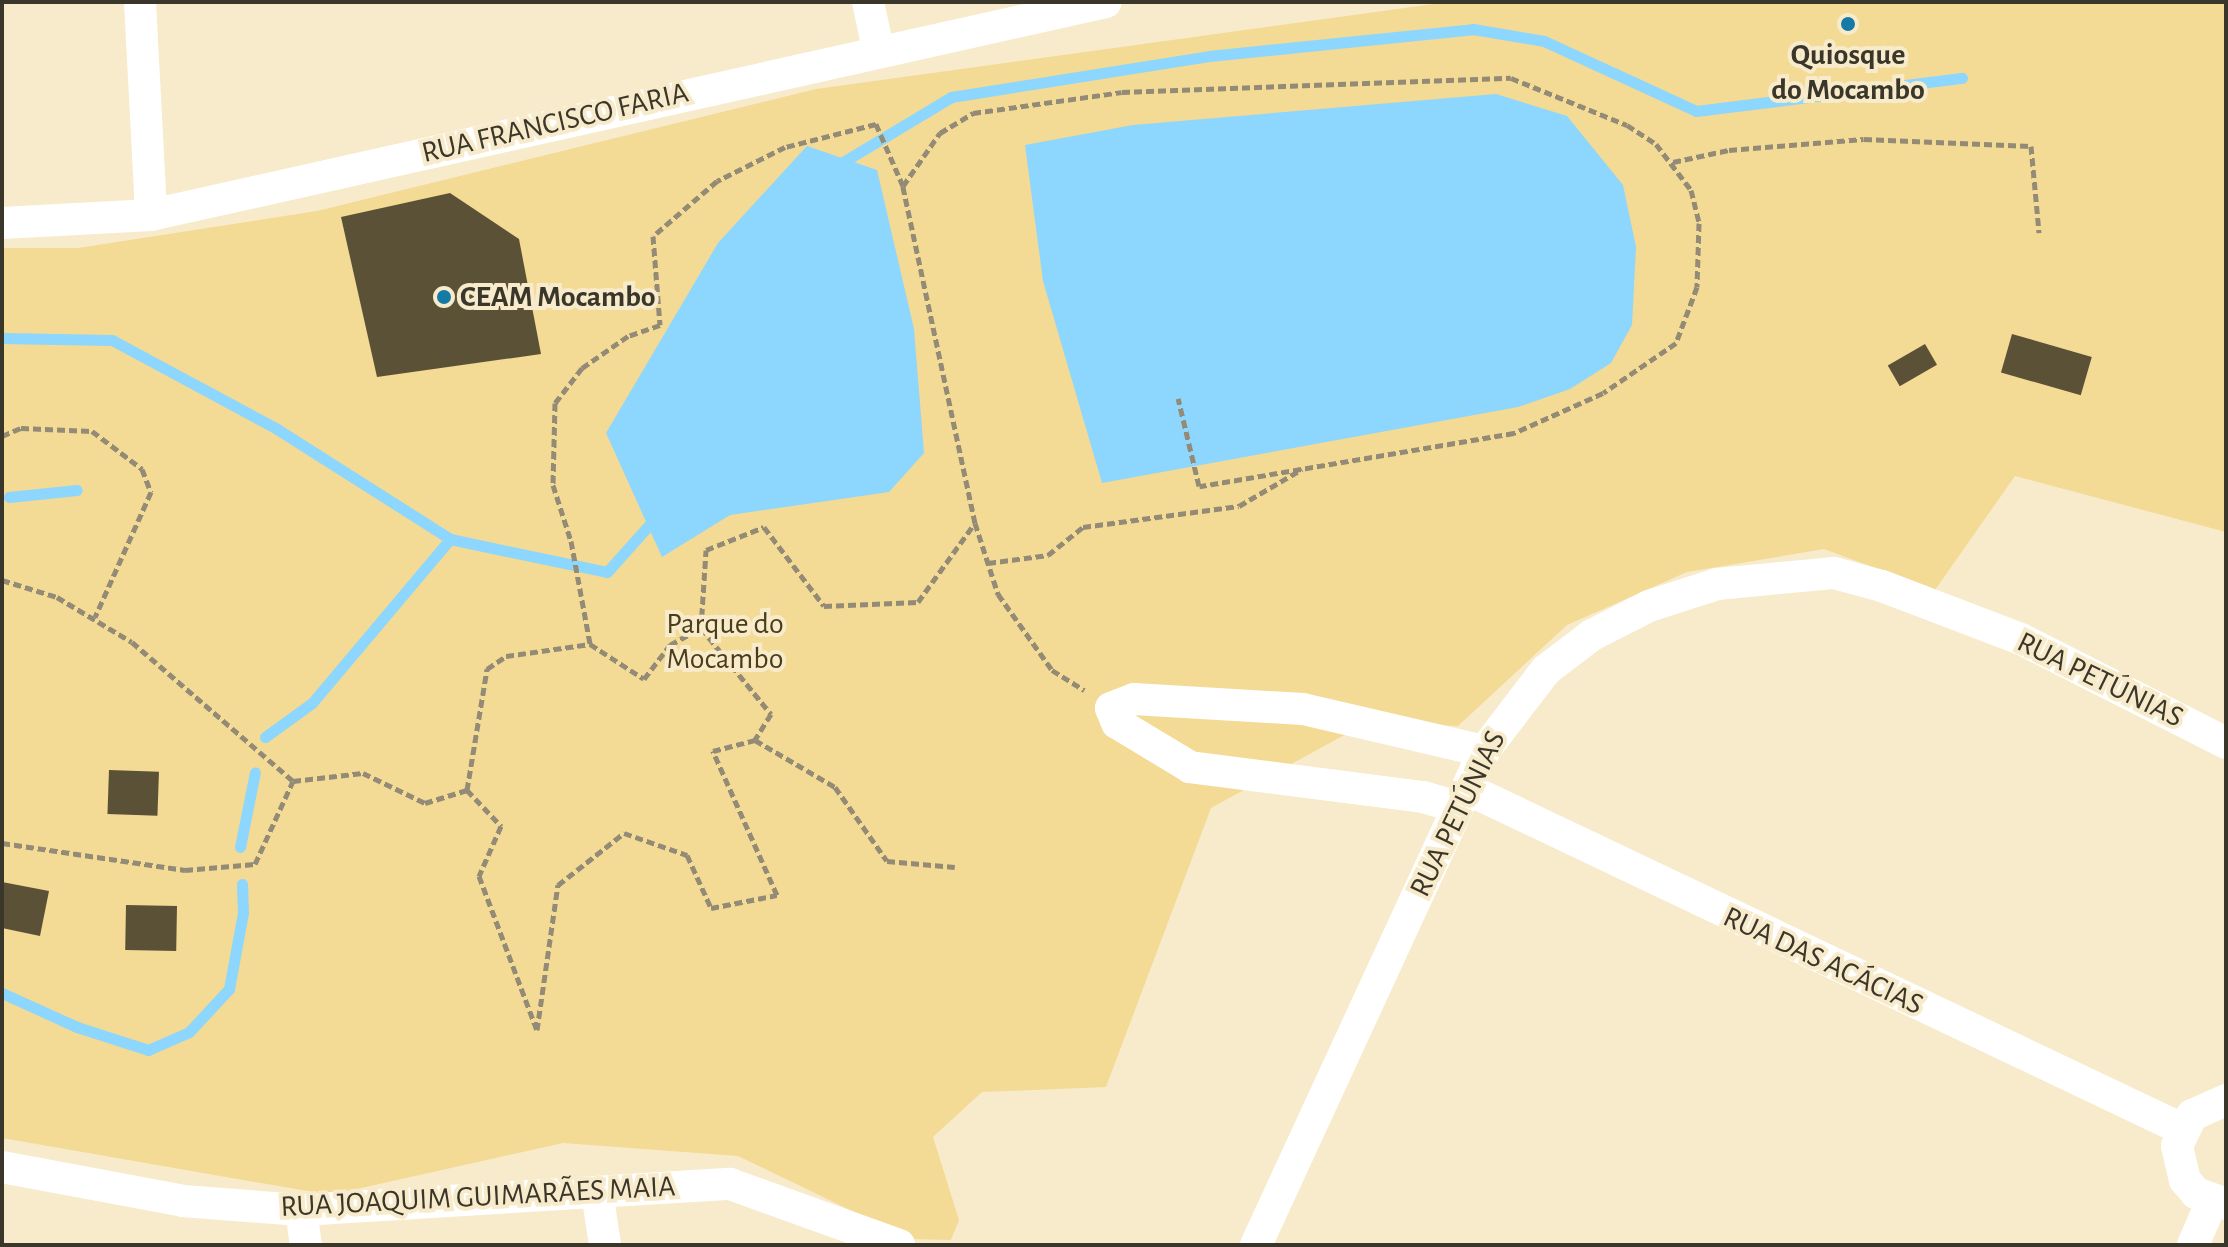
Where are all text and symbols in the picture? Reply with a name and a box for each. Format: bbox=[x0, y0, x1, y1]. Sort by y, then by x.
marker: Quiosque do Mocambo bbox=[1839, 15, 1857, 33]
place label: Quiosque do Mocambo bbox=[1771, 37, 1925, 108]
street label: RUA FRANCISCO FARIA bbox=[418, 75, 692, 171]
place label: CEAM Mocambo bbox=[460, 279, 656, 315]
marker: CEAM Mocambo bbox=[435, 288, 453, 306]
park label: Parque do Mocambo bbox=[666, 606, 784, 676]
street label: RUA PETÚNIAS bbox=[2011, 624, 2189, 736]
street label: RUA PETÚNIAS bbox=[1402, 725, 1514, 903]
street label: RUA DAS ACÁCIAS bbox=[1717, 899, 1929, 1023]
street label: RUA JOAQUIM GUIMARÃES MAIA bbox=[280, 1169, 676, 1225]

